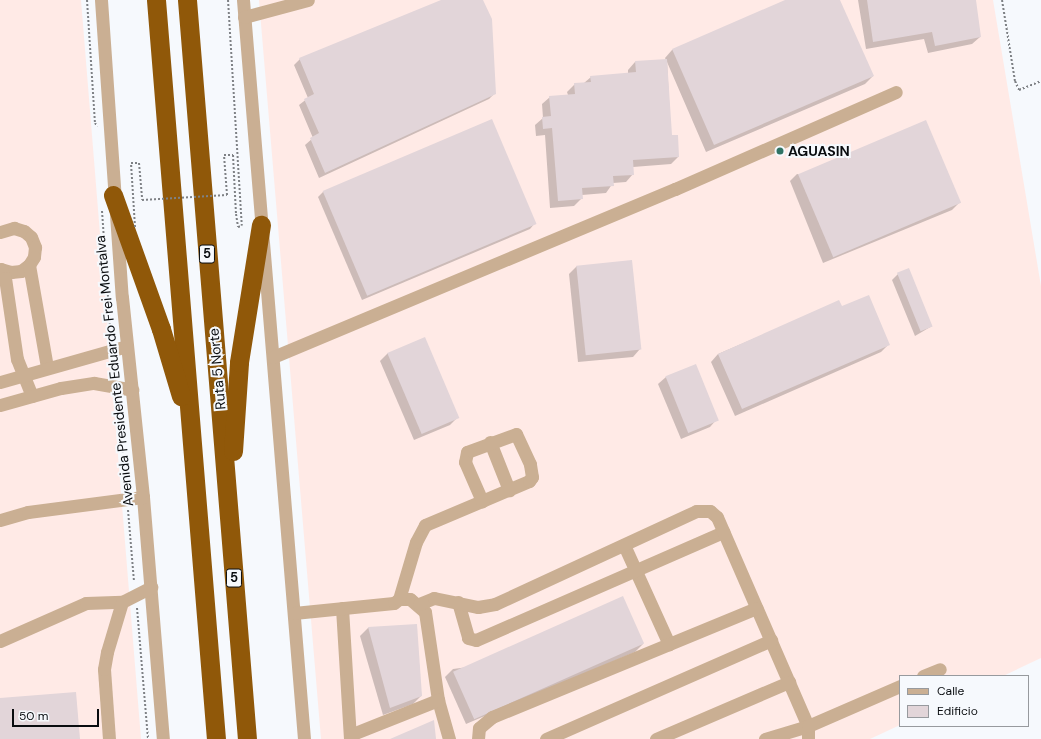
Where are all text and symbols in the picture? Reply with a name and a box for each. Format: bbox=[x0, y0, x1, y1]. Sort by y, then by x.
place label: AGUASIN bbox=[788, 143, 850, 159]
marker: AGUASIN bbox=[775, 146, 785, 156]
street label: Avenida Presidente Eduardo Frei Montalva bbox=[91, 235, 137, 507]
road number: 5 bbox=[198, 243, 216, 265]
street label: Ruta 5 Norte bbox=[205, 328, 229, 410]
road number: 5 bbox=[225, 567, 243, 589]
legend bbox=[899, 675, 1029, 727]
text: Calle bbox=[937, 683, 964, 699]
scale bar bbox=[14, 701, 101, 727]
text: Edificio bbox=[937, 703, 978, 719]
text: 50 m bbox=[19, 708, 48, 724]

